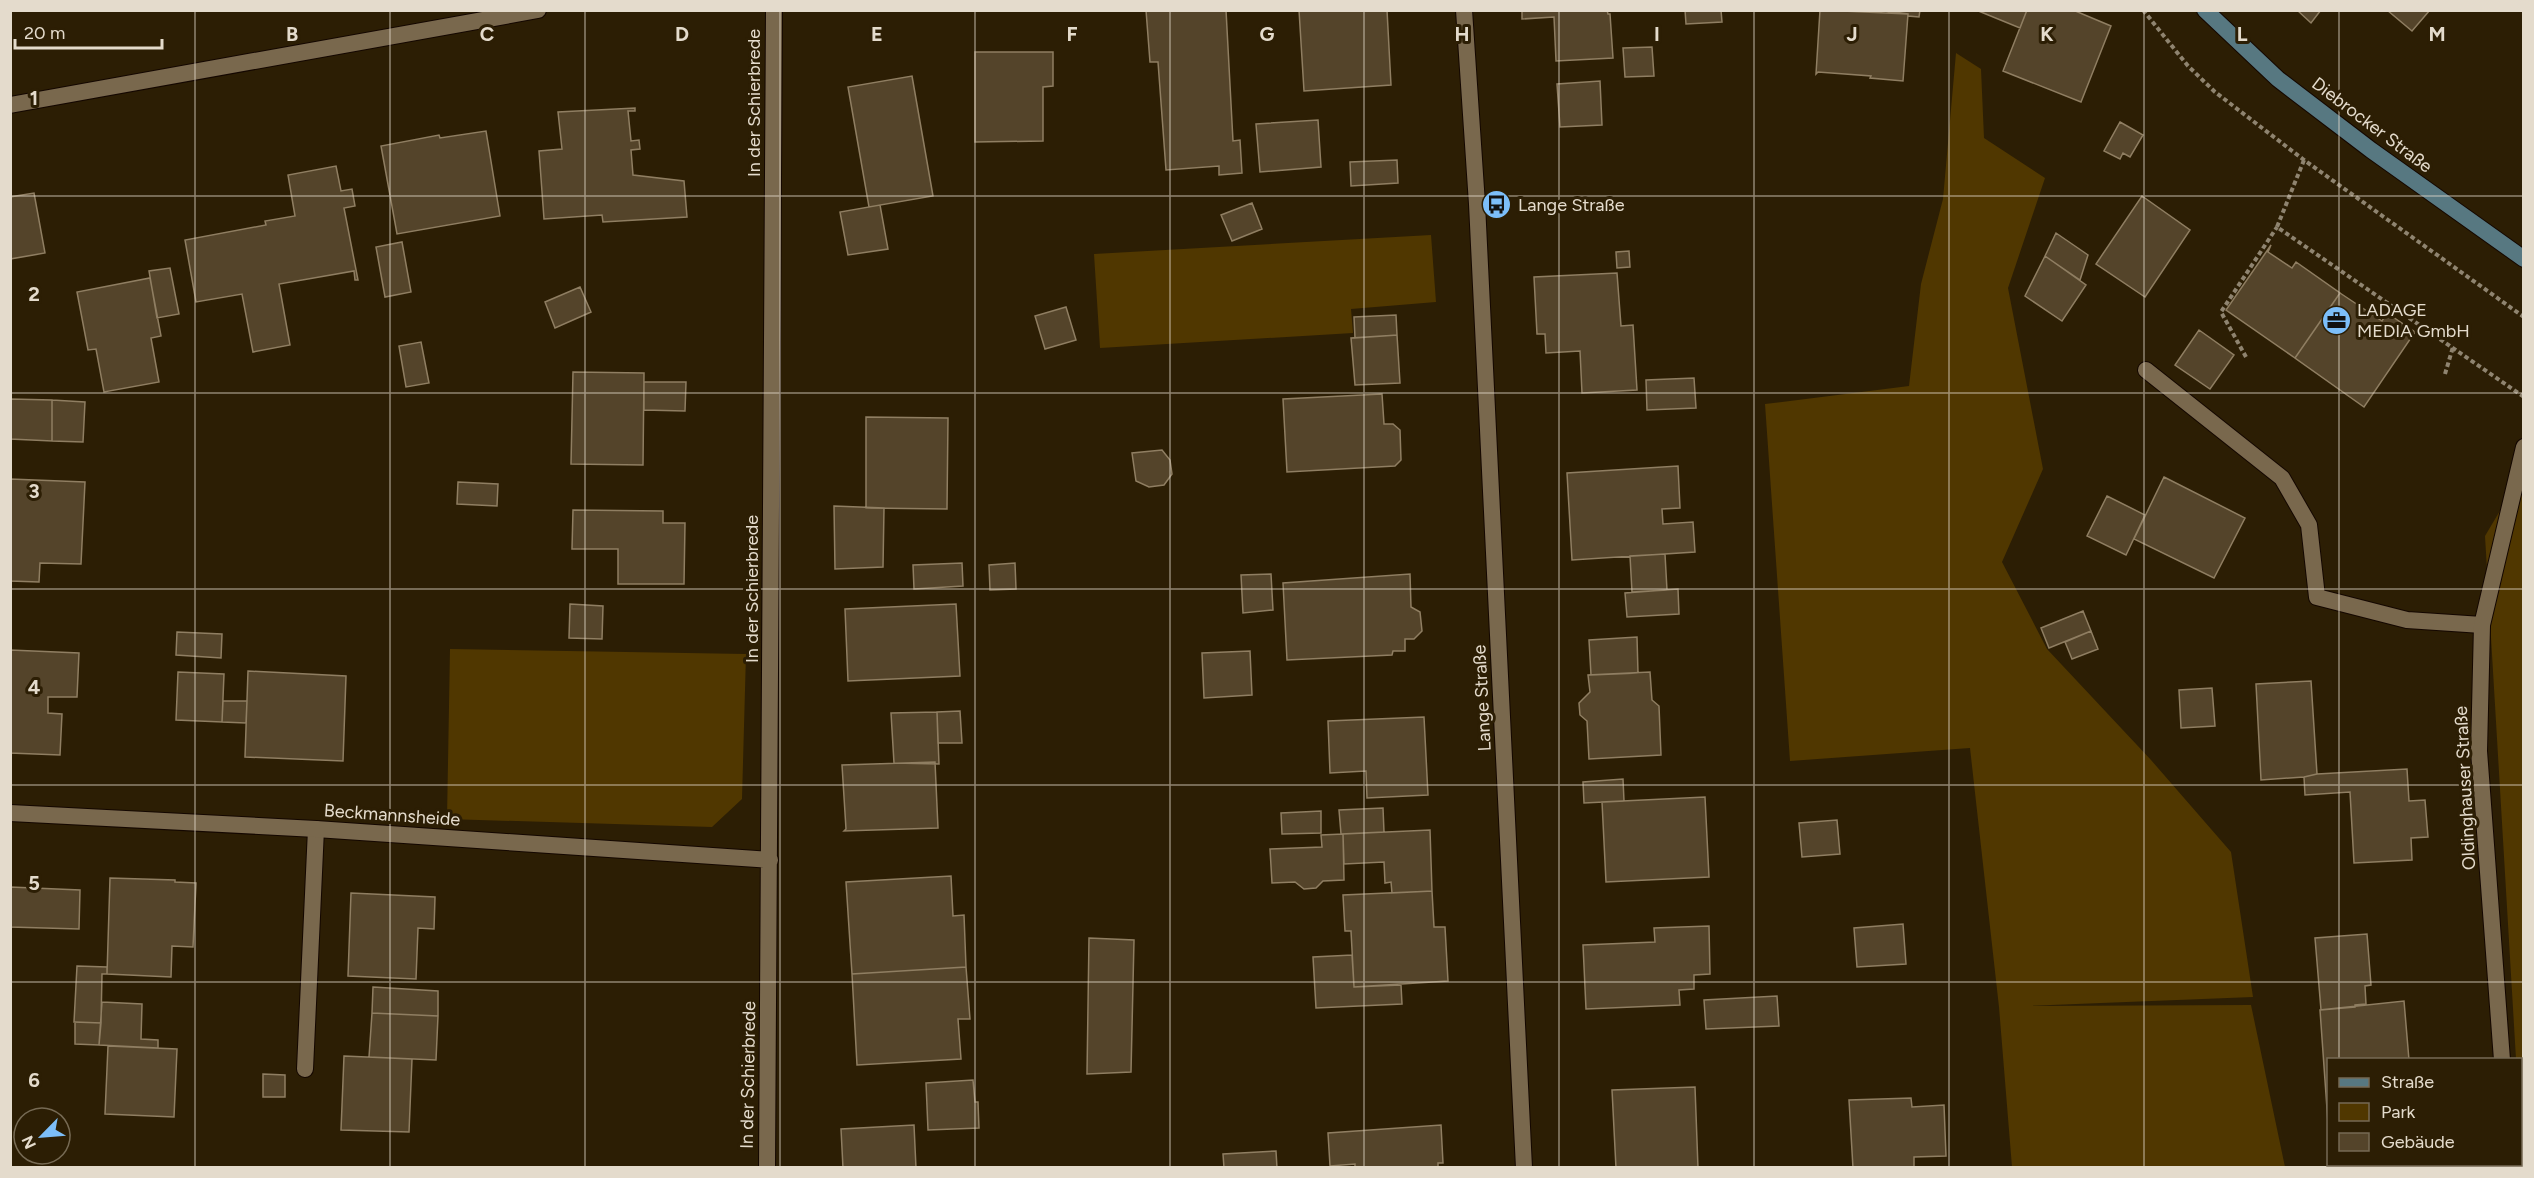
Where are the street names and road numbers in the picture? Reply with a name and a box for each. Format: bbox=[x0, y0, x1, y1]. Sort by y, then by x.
street label: In der Schierbrede bbox=[743, 29, 765, 177]
street label: Diebrocker Straße bbox=[2307, 73, 2437, 178]
street label: In der Schierbrede bbox=[741, 515, 763, 663]
street label: Lange Straße bbox=[1468, 644, 1496, 752]
street label: Oldinghauser Straße bbox=[2450, 705, 2480, 871]
street label: Beckmannsheide bbox=[323, 799, 461, 831]
street label: In der Schierbrede bbox=[736, 1001, 760, 1149]

